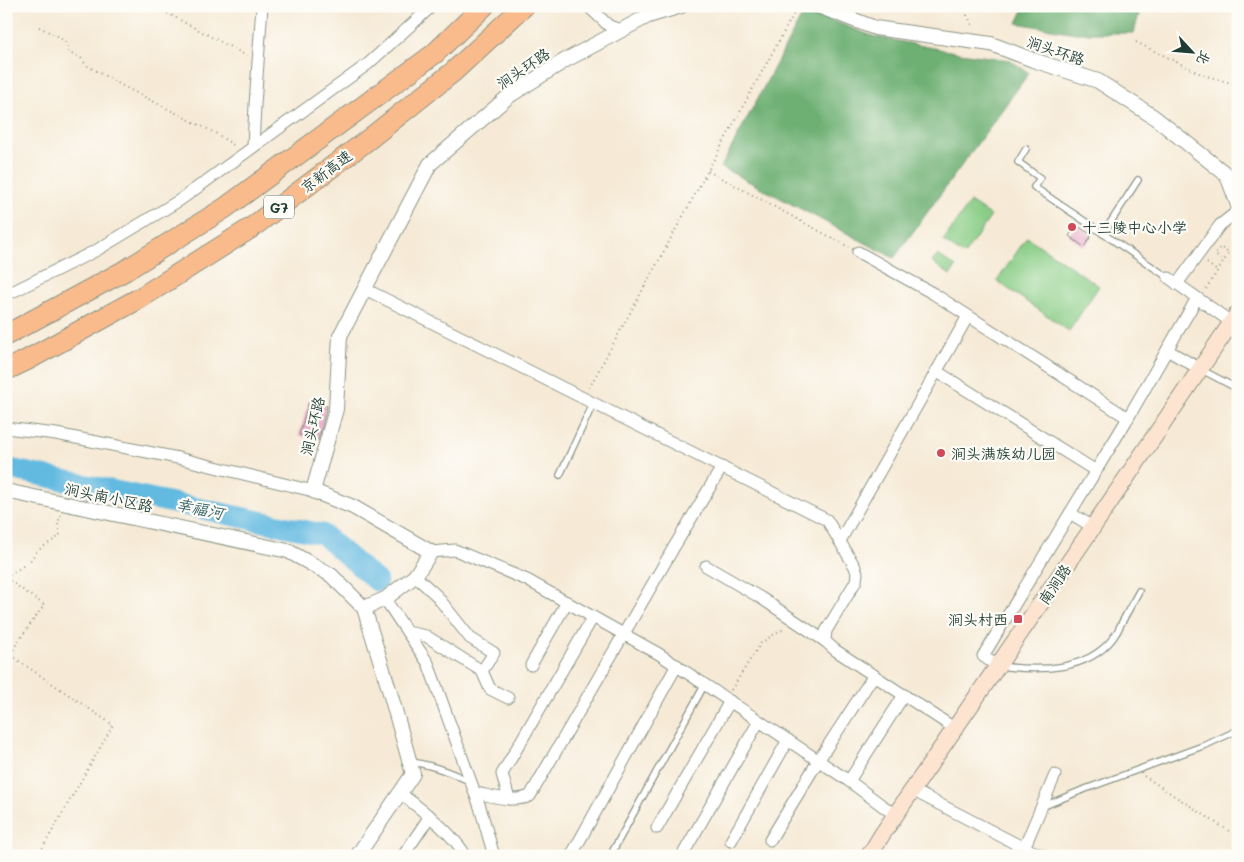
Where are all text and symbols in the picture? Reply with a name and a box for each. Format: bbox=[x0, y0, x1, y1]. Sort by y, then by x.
north arrow bbox=[1166, 28, 1216, 78]
street label: 涧头环路 bbox=[1024, 31, 1088, 69]
street label: 涧头环路 bbox=[493, 43, 553, 93]
text: 北 bbox=[1193, 47, 1216, 68]
street label: 京新高速 bbox=[296, 145, 356, 197]
road number: G7 bbox=[264, 196, 294, 218]
place label: 十三陵中心小学 bbox=[1082, 217, 1187, 237]
marker: 十三陵中心小学 bbox=[1066, 221, 1078, 233]
street label: 涧头环路 bbox=[296, 395, 328, 457]
place label: 涧头满族幼儿园 bbox=[951, 443, 1056, 463]
marker: 涧头满族幼儿园 bbox=[935, 447, 947, 459]
street label: 涧头南小区路 bbox=[63, 478, 155, 516]
water label: 幸福河 bbox=[174, 493, 229, 524]
street label: 南涧路 bbox=[1033, 560, 1075, 608]
place label: 涧头村西 bbox=[948, 609, 1008, 629]
marker: 涧头村西 bbox=[1012, 613, 1024, 625]

